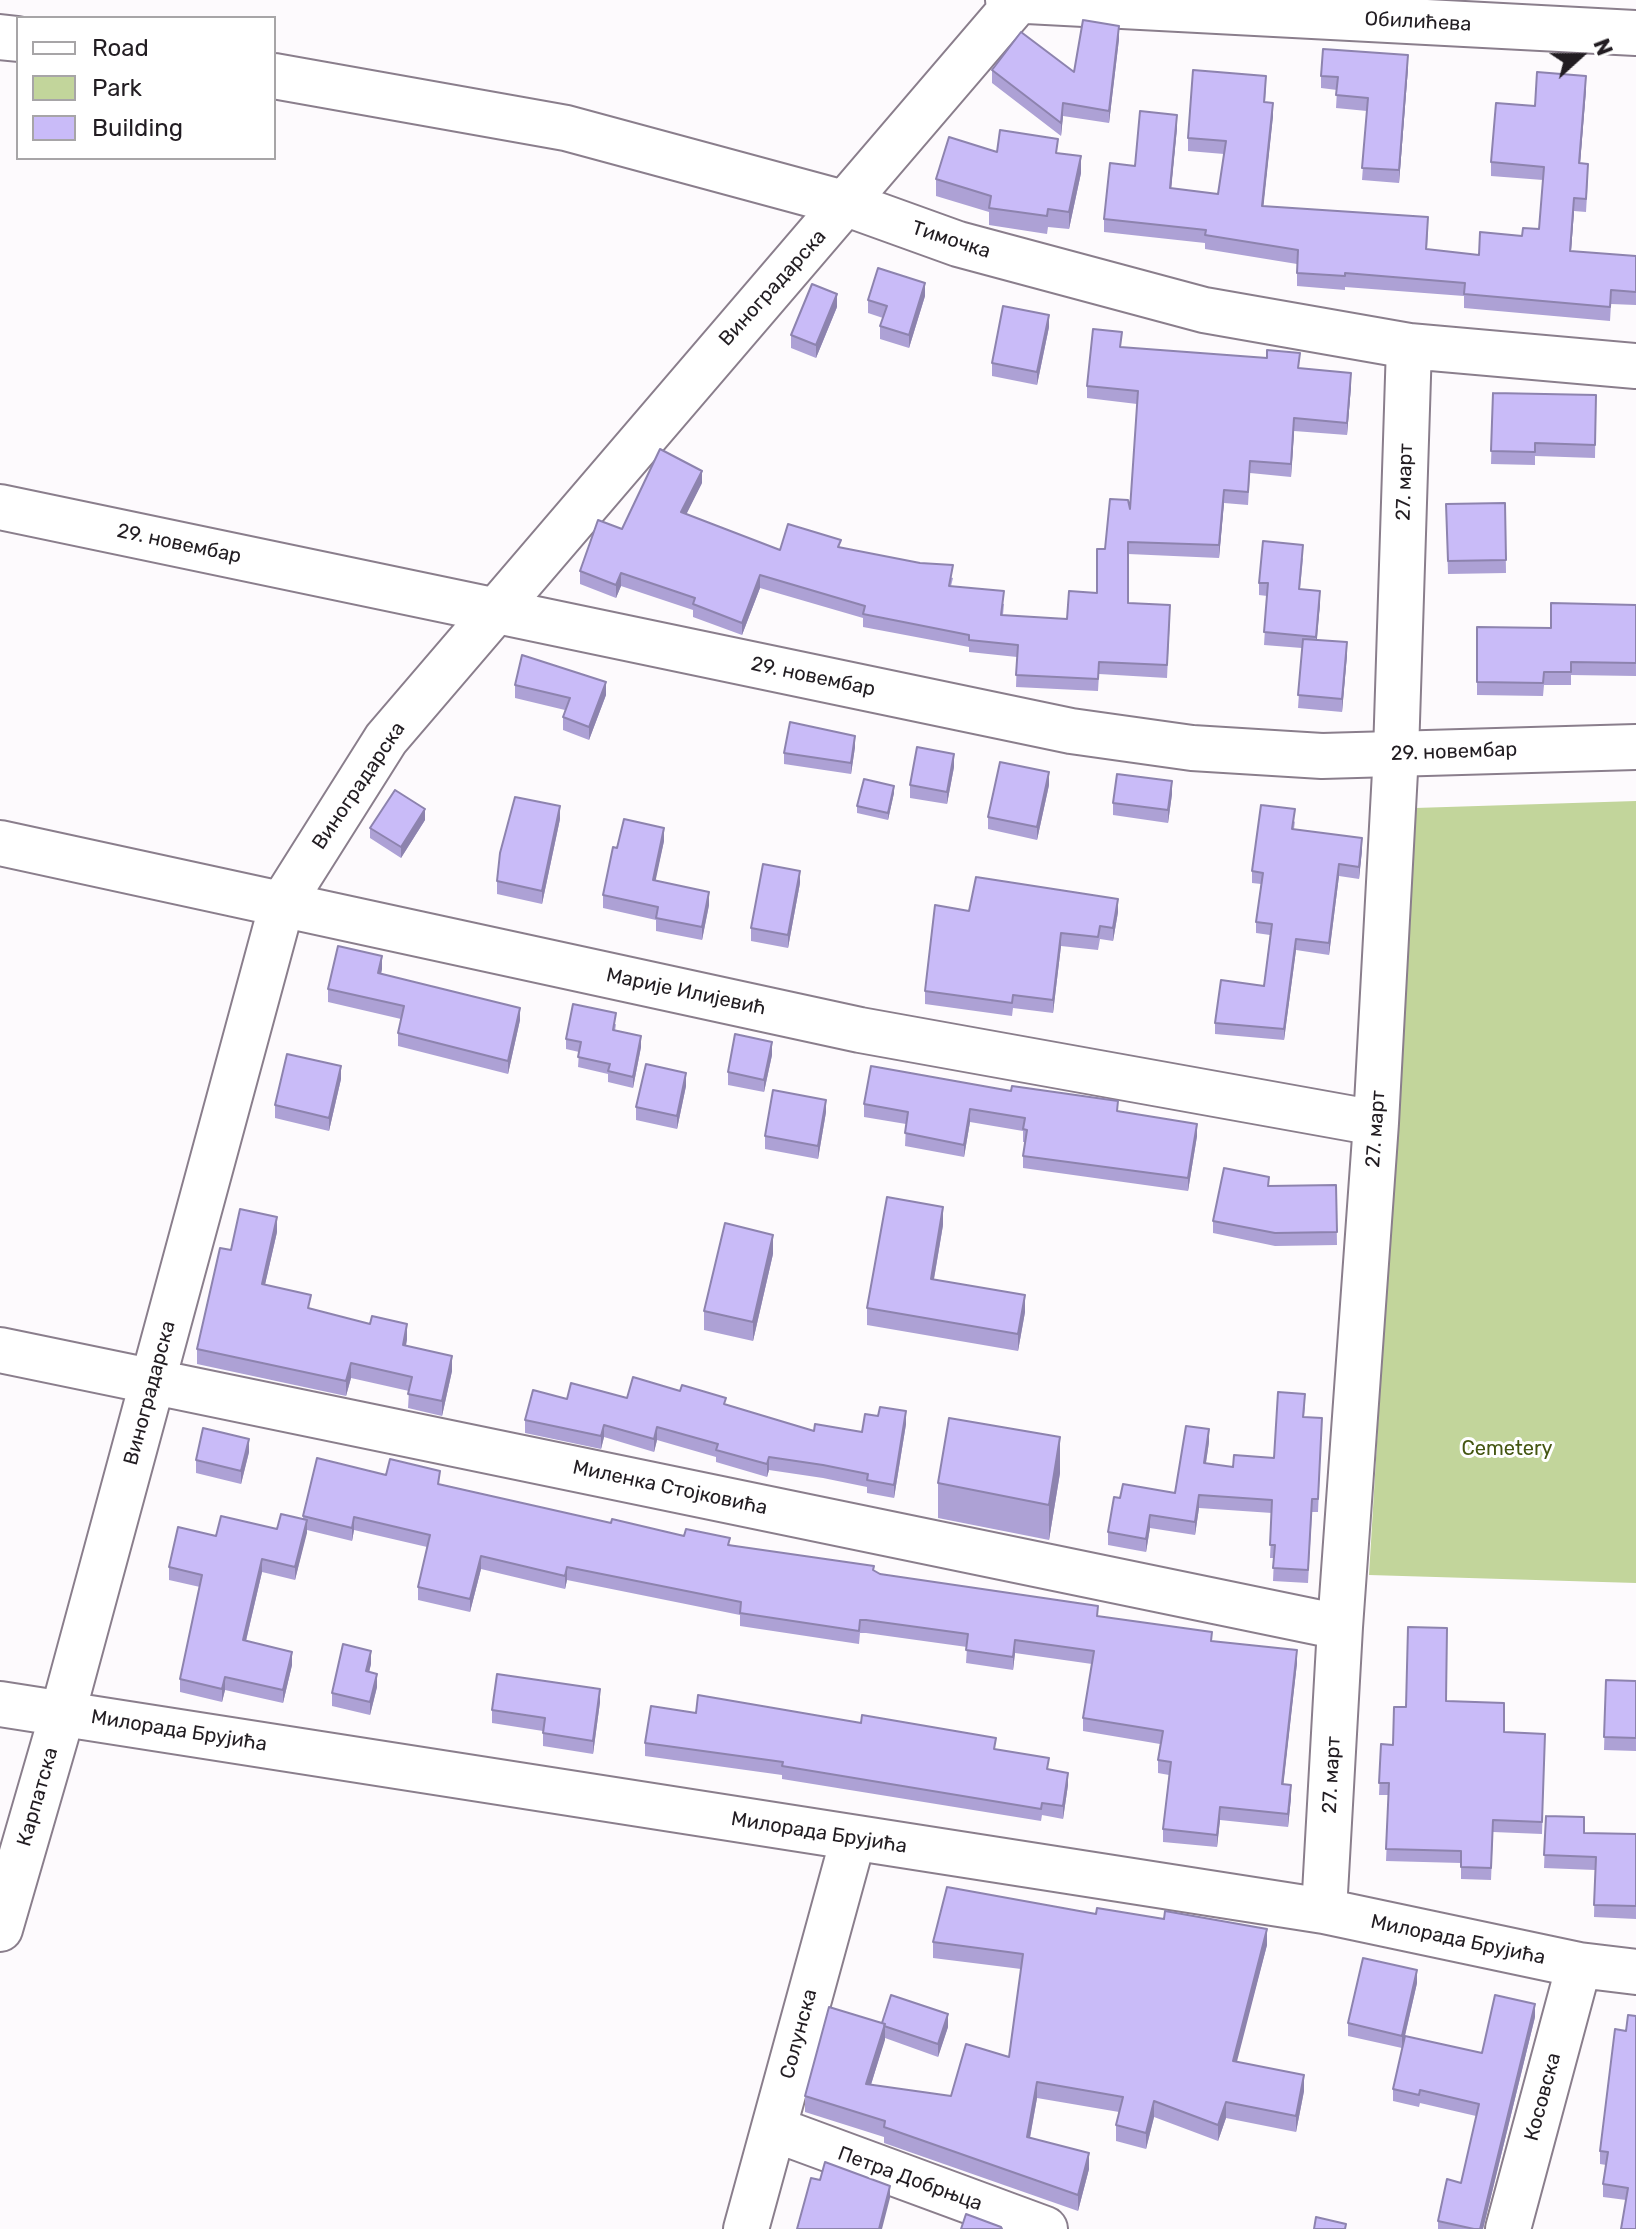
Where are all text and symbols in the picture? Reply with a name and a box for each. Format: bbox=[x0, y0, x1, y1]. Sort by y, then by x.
street label: Обилићева bbox=[1364, 7, 1472, 37]
legend bbox=[16, 16, 276, 160]
north arrow bbox=[1540, 16, 1620, 96]
text: Road bbox=[92, 34, 149, 62]
text: N bbox=[1587, 35, 1618, 59]
text: Park bbox=[92, 74, 142, 102]
text: Building bbox=[92, 114, 183, 142]
street label: Тимочка bbox=[908, 216, 994, 264]
street label: Виноградарска bbox=[714, 225, 832, 351]
street label: 27. март bbox=[1392, 443, 1418, 521]
street label: 29. новембар bbox=[115, 519, 243, 569]
street label: 29. новембар bbox=[749, 652, 877, 702]
street label: Виноградарска bbox=[308, 718, 410, 854]
street label: 29. новембар bbox=[1390, 738, 1518, 766]
street label: Марије Илијевић bbox=[604, 963, 768, 1021]
street label: 27. март bbox=[1361, 1090, 1391, 1168]
street label: Виноградарска bbox=[119, 1318, 181, 1468]
park label: Cemetery bbox=[1461, 1437, 1553, 1461]
street label: Миленка Стојковића bbox=[571, 1456, 769, 1520]
street label: Милорада Брујића bbox=[89, 1705, 269, 1757]
street label: 27. март bbox=[1318, 1736, 1346, 1814]
street label: Карпатска bbox=[12, 1745, 64, 1849]
street label: Милорада Брујића bbox=[729, 1807, 909, 1859]
street label: Милорада Брујића bbox=[1368, 1910, 1548, 1970]
street label: Солунска bbox=[775, 1986, 823, 2082]
street label: Косовска bbox=[1520, 2050, 1566, 2144]
street label: Петра Добрњца bbox=[834, 2142, 986, 2216]

